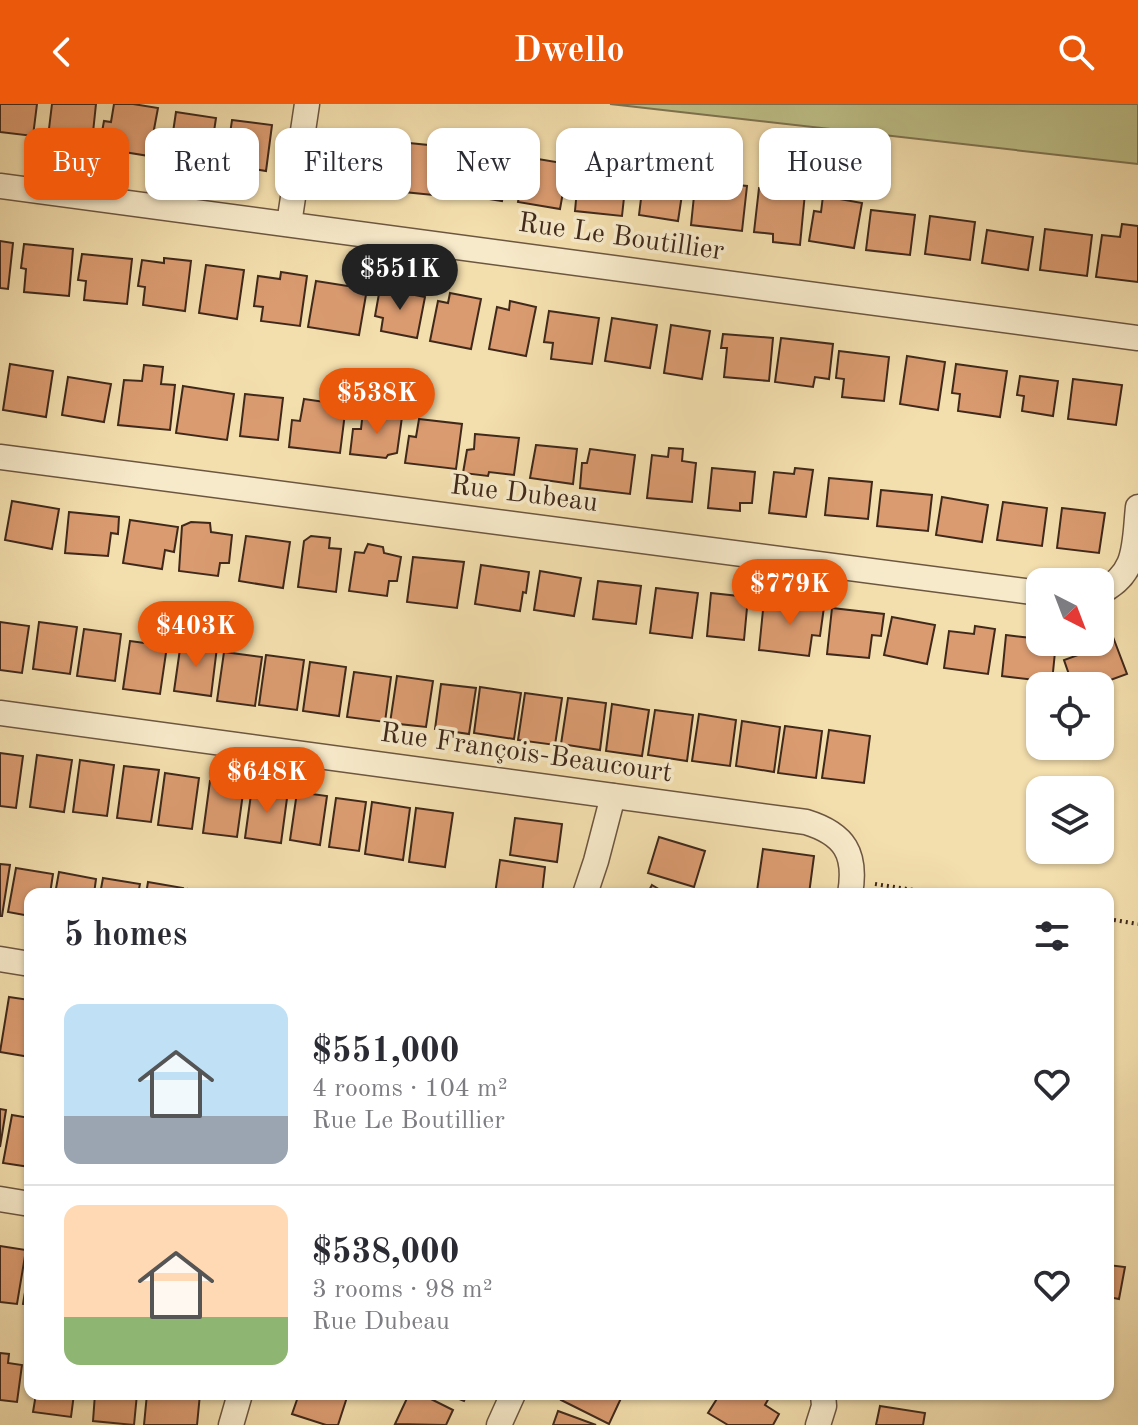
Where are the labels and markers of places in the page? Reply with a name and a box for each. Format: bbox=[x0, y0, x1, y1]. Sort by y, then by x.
pin: $551K bbox=[344, 244, 456, 312]
pin: $538K bbox=[321, 368, 433, 436]
pin: $779K bbox=[734, 559, 846, 627]
pin: $403K bbox=[140, 601, 252, 669]
pin: $648K bbox=[211, 747, 323, 815]

